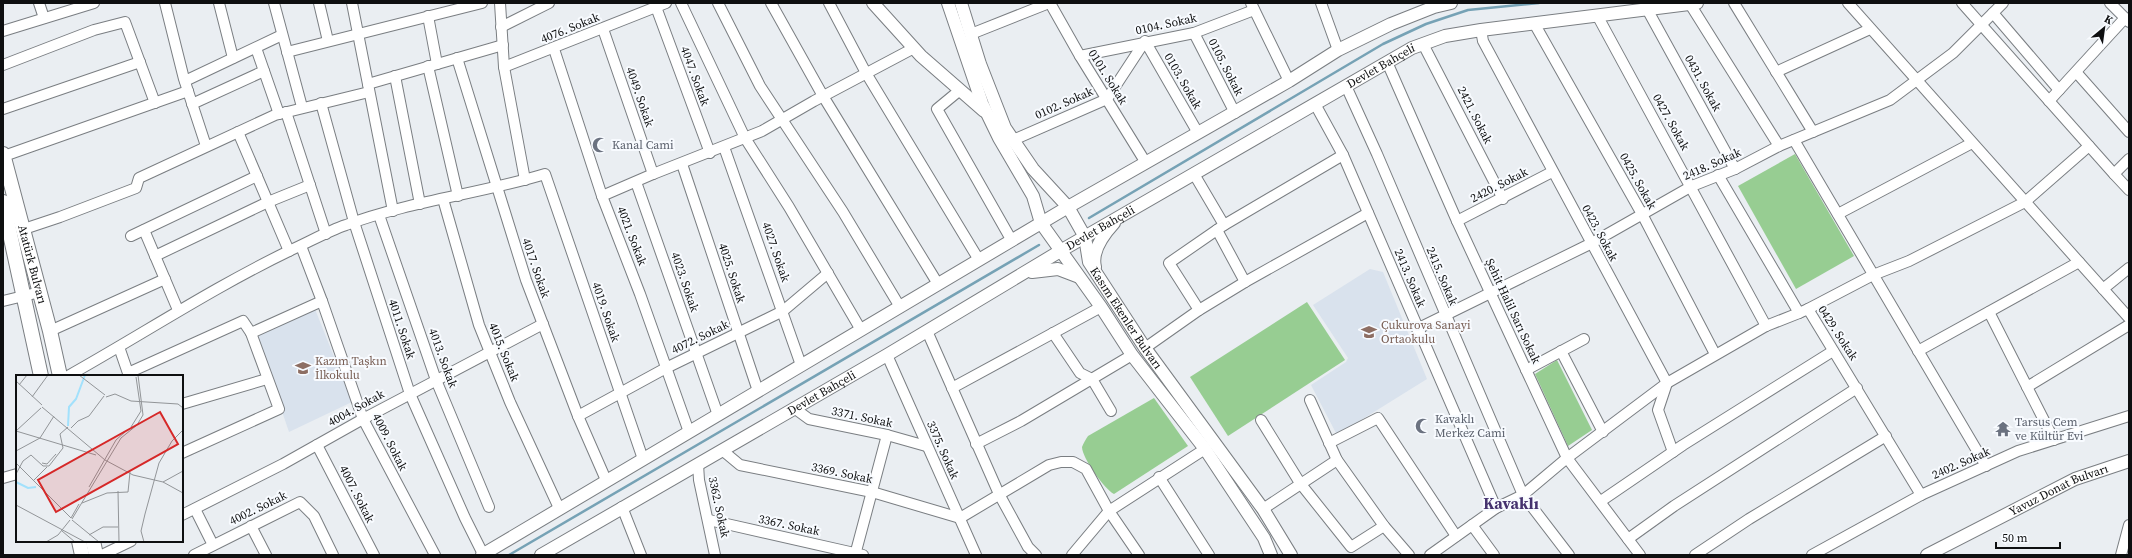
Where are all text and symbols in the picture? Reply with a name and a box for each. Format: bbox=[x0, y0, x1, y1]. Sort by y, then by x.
north arrow bbox=[2084, 8, 2124, 48]
street label: 4076. Sokak bbox=[538, 9, 602, 47]
street label: 0104. Sokak bbox=[1134, 10, 1199, 38]
text: K bbox=[2102, 11, 2116, 28]
street label: 0105. Sokak bbox=[1205, 36, 1247, 99]
street label: Devlet Bahçeli bbox=[1344, 39, 1417, 92]
street label: 4047. Sokak bbox=[677, 44, 713, 108]
street label: 0101. Sokak bbox=[1085, 46, 1132, 108]
street label: 0103. Sokak bbox=[1161, 50, 1206, 112]
street label: 0431. Sokak bbox=[1681, 52, 1725, 114]
street label: 4049. Sokak bbox=[622, 65, 658, 129]
street label: 0102. Sokak bbox=[1032, 83, 1096, 123]
street label: 2421. Sokak bbox=[1454, 84, 1496, 147]
street label: 0427. Sokak bbox=[1649, 91, 1693, 153]
mosque icon: Kanal Cami bbox=[591, 136, 609, 154]
place label: Kanal Cami bbox=[612, 137, 674, 153]
street label: 2418. Sokak bbox=[1680, 144, 1744, 184]
street label: 0425. Sokak bbox=[1616, 150, 1660, 212]
street label: 2420. Sokak bbox=[1468, 164, 1531, 206]
street label: Devlet Bahçeli bbox=[1063, 202, 1138, 254]
street label: 0423. Sokak bbox=[1578, 202, 1622, 265]
street label: 4021. Sokak bbox=[613, 204, 651, 268]
street label: 4027. Sokak bbox=[758, 220, 794, 284]
street label: Atatürk Bulvarı bbox=[14, 223, 51, 306]
street label: 4017. Sokak bbox=[518, 236, 554, 300]
street label: 4025. Sokak bbox=[715, 241, 749, 305]
street label: 2415. Sokak bbox=[1422, 244, 1462, 308]
street label: 2413. Sokak bbox=[1390, 246, 1430, 310]
street label: 4023. Sokak bbox=[667, 250, 703, 314]
street label: Şehit Halil Sarı Sokak bbox=[1482, 256, 1545, 366]
street label: Kasım Ekenler Bulvarı bbox=[1086, 264, 1166, 373]
street label: 4019. Sokak bbox=[588, 280, 624, 344]
street label: 4011. Sokak bbox=[385, 297, 419, 361]
street label: 0429. Sokak bbox=[1814, 303, 1862, 364]
street label: 4072. Sokak bbox=[669, 316, 732, 358]
place label: Çukurova Sanayi Ortaokulu bbox=[1381, 317, 1471, 347]
street label: 4015. Sokak bbox=[485, 320, 523, 384]
school or university icon: Çukurova Sanayi Ortaokulu bbox=[1360, 323, 1378, 341]
street label: 4013. Sokak bbox=[425, 326, 461, 390]
place label: Kazım Taşkın İlkokulu bbox=[315, 353, 387, 383]
school or university icon: Kazım Taşkın İlkokulu bbox=[294, 359, 312, 377]
street label: Devlet Bahçeli bbox=[784, 367, 859, 419]
inset map bbox=[16, 375, 183, 542]
street label: 4004. Sokak bbox=[325, 386, 387, 430]
street label: 3371. Sokak bbox=[830, 403, 895, 431]
street label: 4009. Sokak bbox=[369, 411, 411, 474]
place label: Kavaklı Merkez Cami bbox=[1435, 411, 1506, 441]
place label: Tarsus Cem ve Kültür Evi bbox=[2015, 414, 2084, 444]
mosque icon: Kavaklı Merkez Cami bbox=[1414, 417, 1432, 435]
street label: 3375. Sokak bbox=[923, 418, 963, 482]
temple icon: Tarsus Cem ve Kültür Evi bbox=[1994, 420, 2012, 438]
street label: 2402. Sokak bbox=[1929, 443, 1993, 483]
street label: 3369. Sokak bbox=[810, 459, 875, 487]
street label: Yavuz Donat Bulvarı bbox=[2006, 460, 2111, 520]
street label: 4007. Sokak bbox=[336, 463, 378, 526]
street label: 3362. Sokak bbox=[705, 475, 733, 540]
street label: 4002. Sokak bbox=[227, 487, 290, 529]
district label: Kavaklı bbox=[1483, 492, 1539, 514]
street label: 3367. Sokak bbox=[757, 511, 822, 539]
scale bar bbox=[1996, 524, 2060, 550]
text: 50 m bbox=[2002, 530, 2028, 546]

